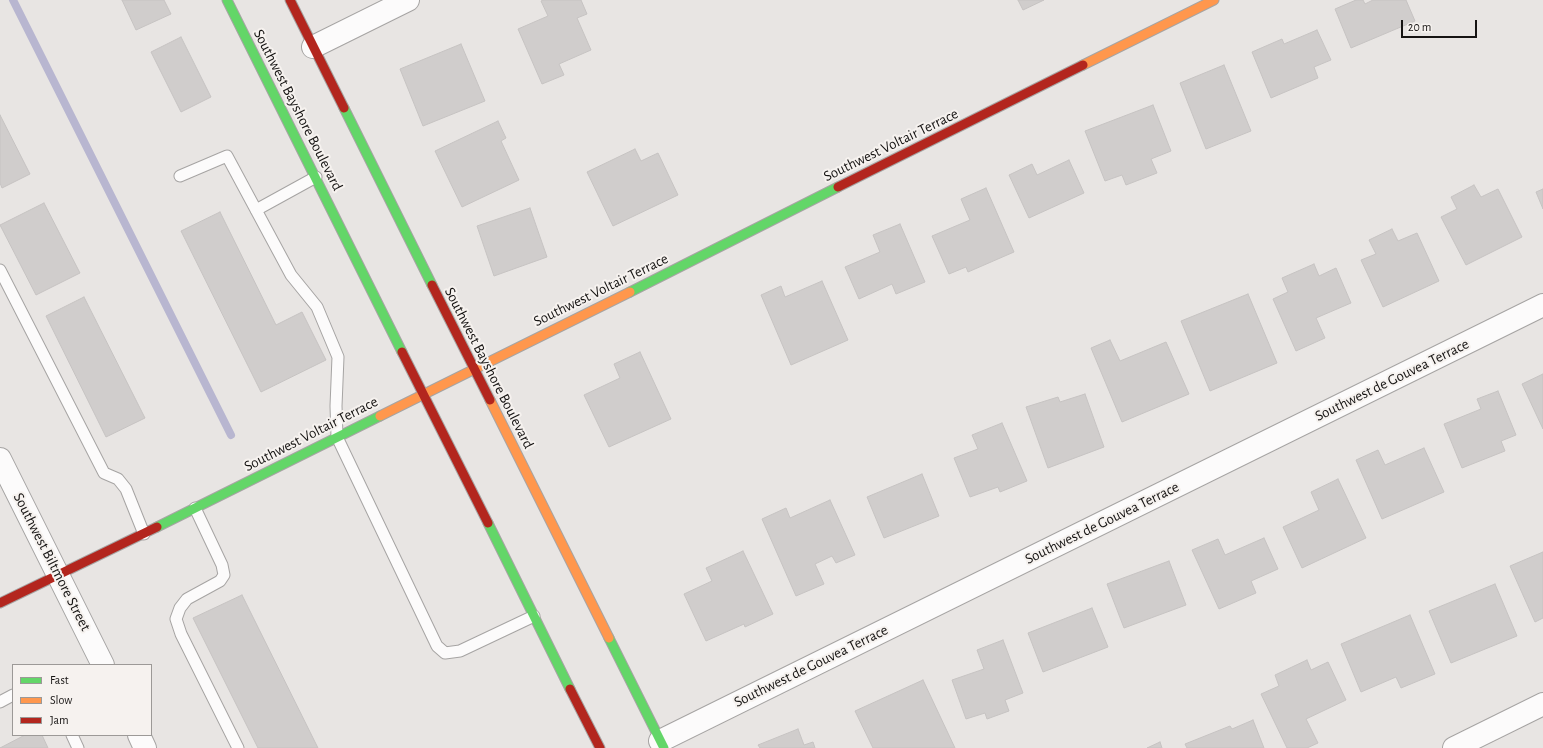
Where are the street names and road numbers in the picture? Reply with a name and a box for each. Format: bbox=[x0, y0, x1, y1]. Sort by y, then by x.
street label: Southwest Bayshore Boulevard bbox=[249, 26, 347, 194]
street label: Southwest Voltair Terrace bbox=[821, 105, 961, 185]
street label: Southwest Voltair Terrace bbox=[531, 250, 671, 330]
street label: Southwest Bayshore Boulevard bbox=[440, 284, 538, 452]
street label: Southwest de Gouvea Terrace bbox=[1312, 335, 1472, 425]
street label: Southwest Voltair Terrace bbox=[241, 392, 381, 476]
street label: Southwest de Gouvea Terrace bbox=[1022, 478, 1182, 568]
street label: Southwest Biltmore Street bbox=[9, 490, 95, 634]
street label: Southwest de Gouvea Terrace bbox=[731, 621, 891, 711]

